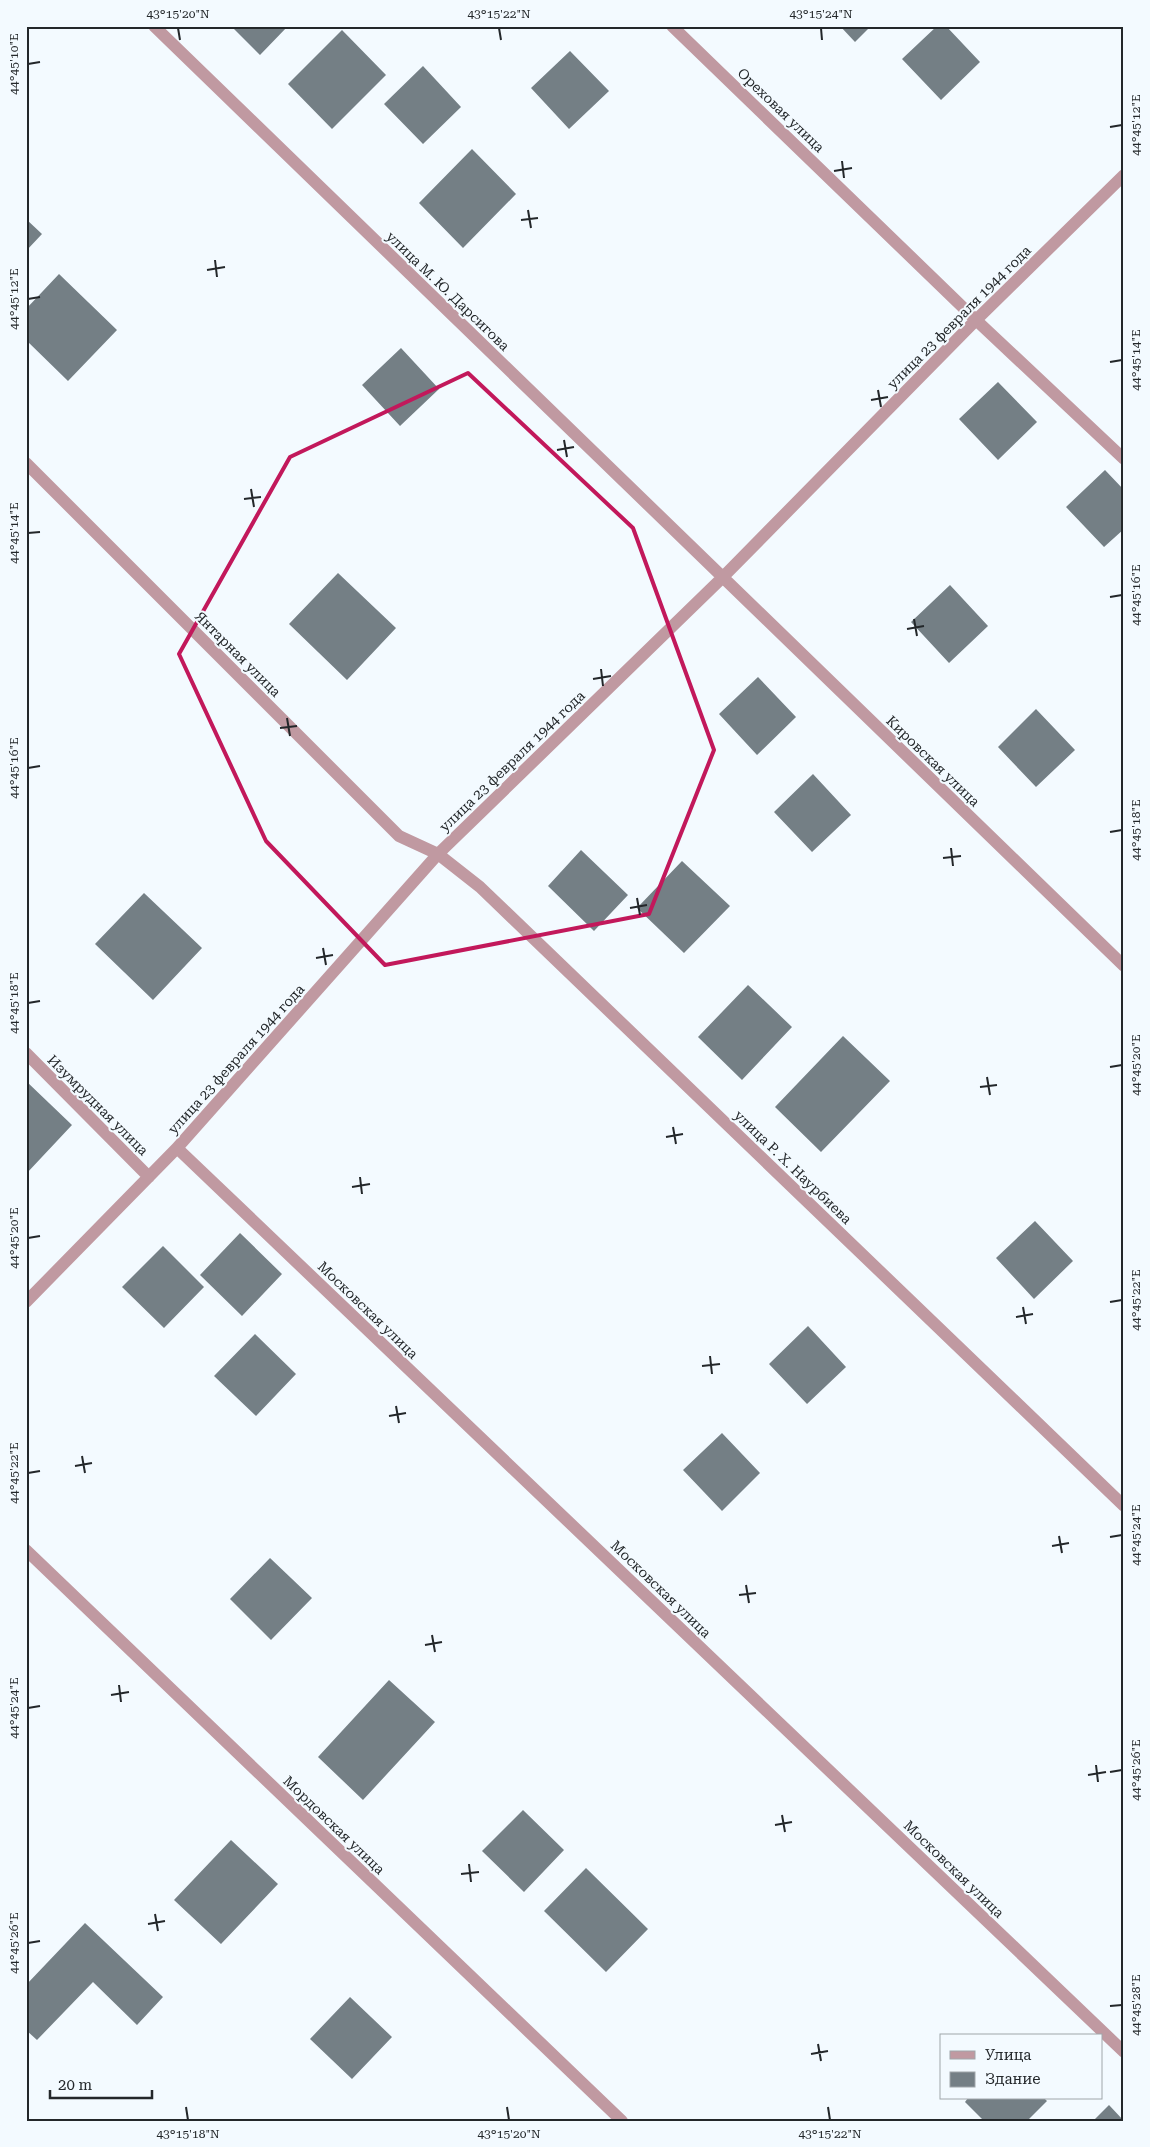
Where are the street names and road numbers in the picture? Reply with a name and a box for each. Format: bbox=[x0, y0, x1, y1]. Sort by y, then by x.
street label: Ореховая улица bbox=[734, 65, 828, 156]
street label: улица М. Ю. Дарсигова bbox=[383, 228, 513, 354]
street label: улица 23 февраля 1944 года bbox=[884, 242, 1034, 392]
street label: Янтарная улица bbox=[192, 608, 284, 700]
street label: улица 23 февраля 1944 года bbox=[436, 687, 588, 835]
street label: Кировская улица bbox=[883, 712, 983, 810]
street label: улица 23 февраля 1944 года bbox=[165, 981, 308, 1137]
street label: Изумрудная улица bbox=[44, 1051, 152, 1159]
street label: улица Р. Х. Наурбиева bbox=[731, 1107, 855, 1227]
street label: Московская улица bbox=[315, 1258, 422, 1362]
street label: Московская улица bbox=[608, 1537, 715, 1641]
street label: Мордовская улица bbox=[280, 1773, 388, 1878]
street label: Московская улица bbox=[901, 1817, 1008, 1921]

